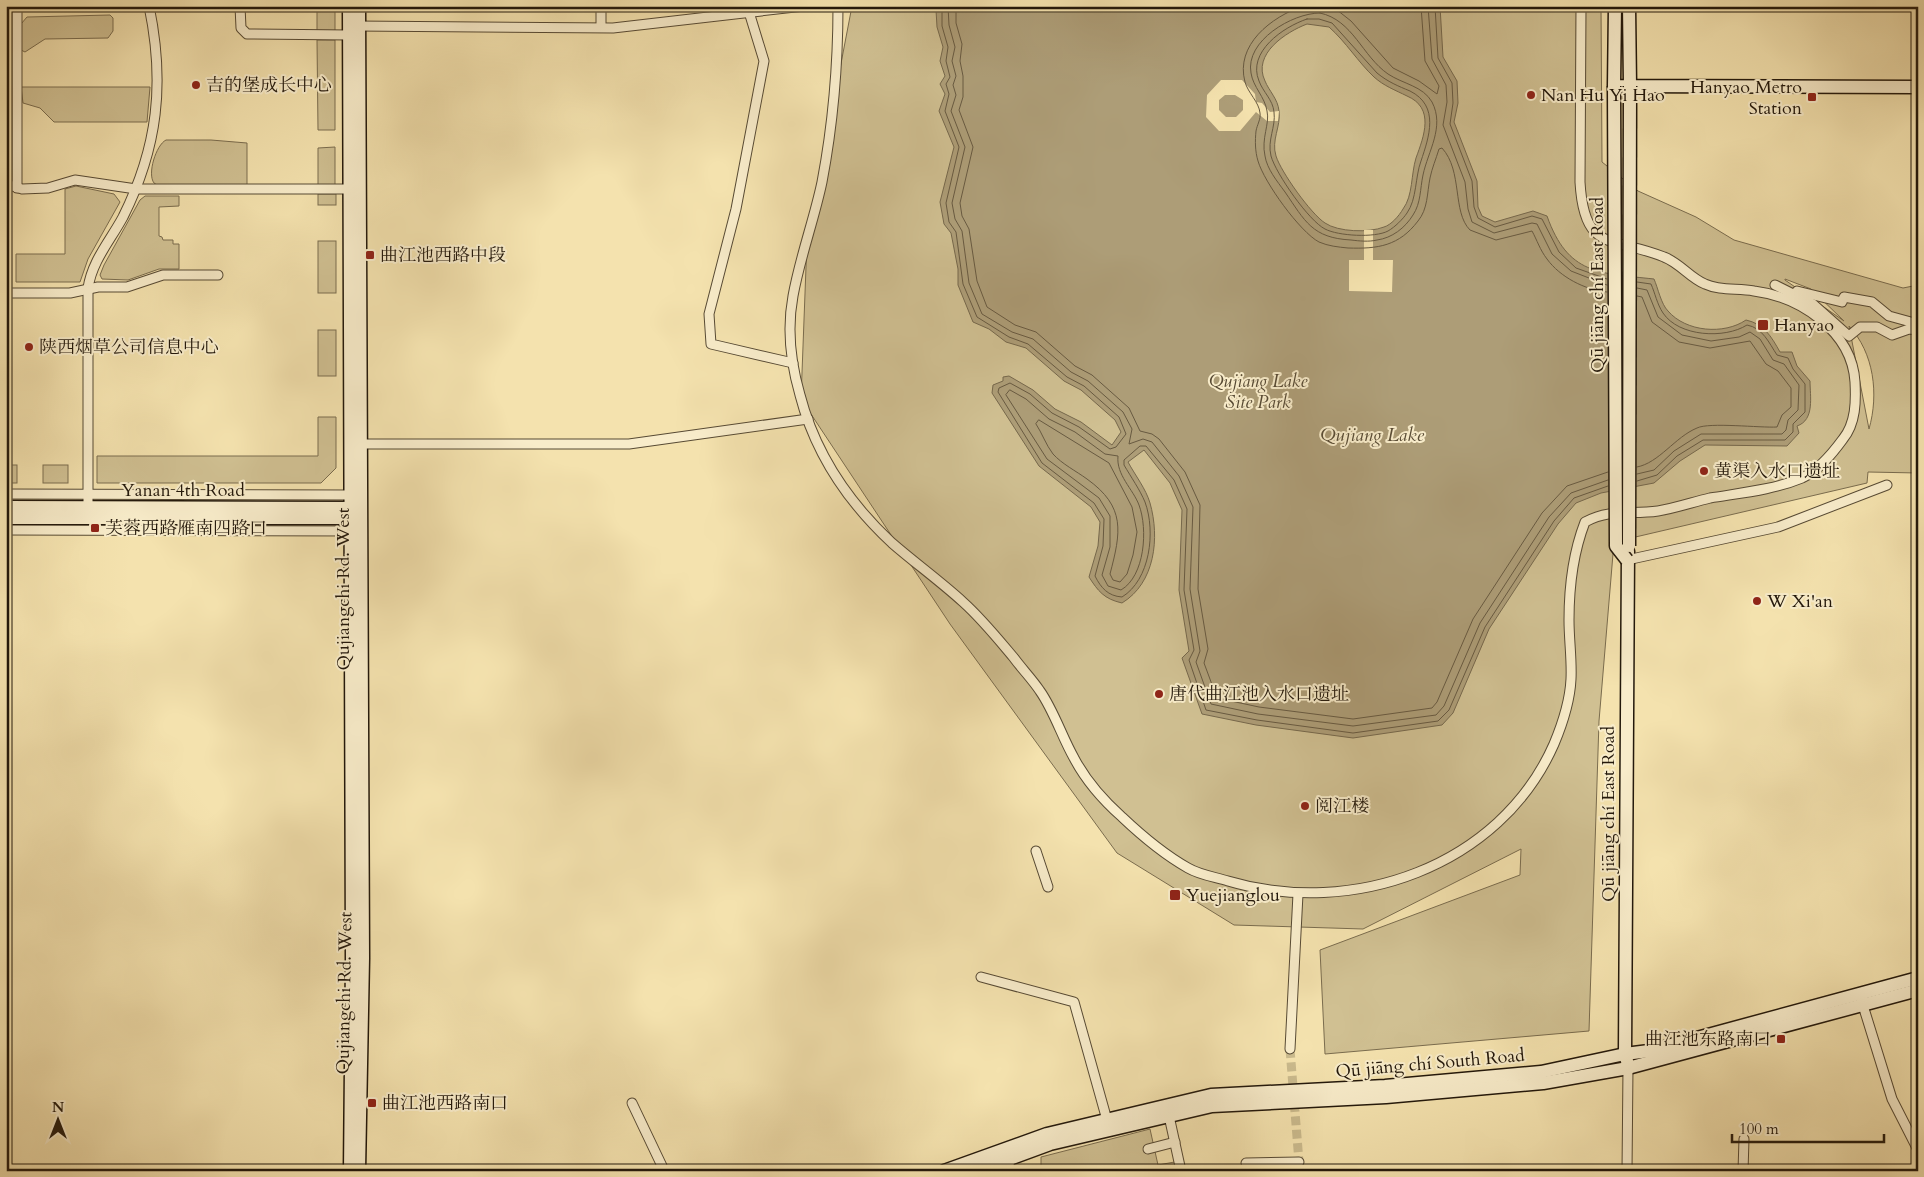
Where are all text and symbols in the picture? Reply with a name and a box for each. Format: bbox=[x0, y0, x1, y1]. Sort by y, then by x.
place label: 吉的堡成长中心 bbox=[206, 73, 332, 98]
place label: Hanyao Metro Station bbox=[1690, 75, 1803, 121]
marker: 吉的堡成长中心 bbox=[190, 79, 202, 91]
place label: Nan Hu Yi Hao bbox=[1541, 83, 1665, 108]
marker: Nan Hu Yi Hao bbox=[1525, 89, 1537, 101]
marker: Hanyao Metro Station bbox=[1806, 91, 1818, 103]
street label: Qū jiāng chí East Road bbox=[1585, 196, 1610, 373]
place label: 曲江池西路中段 bbox=[380, 243, 506, 268]
marker: 曲江池西路中段 bbox=[364, 249, 376, 261]
place label: Hanyao bbox=[1774, 313, 1834, 338]
marker: Hanyao bbox=[1756, 318, 1770, 332]
place label: 陕西烟草公司信息中心 bbox=[39, 335, 219, 360]
marker: 陕西烟草公司信息中心 bbox=[23, 341, 35, 353]
park label: Qujiang Lake Site Park bbox=[1209, 369, 1308, 415]
water label: Qujiang Lake bbox=[1320, 422, 1425, 448]
place label: 黄渠入水口遗址 bbox=[1714, 459, 1840, 484]
marker: 黄渠入水口遗址 bbox=[1698, 465, 1710, 477]
street label: Yanan 4th Road bbox=[121, 478, 245, 503]
street label: Qujiangchi Rd. West bbox=[331, 507, 356, 670]
place label: 芙蓉西路雁南四路口 bbox=[105, 516, 267, 541]
marker: 芙蓉西路雁南四路口 bbox=[89, 522, 101, 534]
place label: W Xi'an bbox=[1766, 589, 1834, 614]
marker: W Xi'an bbox=[1751, 595, 1763, 607]
place label: 唐代曲江池入水口遗址 bbox=[1169, 682, 1349, 707]
marker: 唐代曲江池入水口遗址 bbox=[1153, 688, 1165, 700]
street label: Qū jiāng chí East Road bbox=[1596, 725, 1621, 902]
place label: 阅江楼 bbox=[1315, 794, 1369, 819]
marker: 阅江楼 bbox=[1299, 800, 1311, 812]
place label: Yuejianglou bbox=[1186, 883, 1280, 908]
marker: Yuejianglou bbox=[1168, 888, 1182, 902]
street label: Qujiangchi Rd. West bbox=[331, 911, 358, 1075]
place label: 曲江池东路南口 bbox=[1645, 1027, 1771, 1052]
marker: 曲江池东路南口 bbox=[1775, 1033, 1787, 1045]
street label: Qū jiāng chí South Road bbox=[1334, 1043, 1526, 1084]
place label: 曲江池西路南口 bbox=[382, 1091, 508, 1116]
north arrow bbox=[32, 1094, 82, 1144]
marker: 曲江池西路南口 bbox=[366, 1097, 378, 1109]
text: N bbox=[52, 1098, 64, 1117]
scale bar bbox=[1732, 1112, 1884, 1144]
text: 100 m bbox=[1739, 1119, 1779, 1139]

